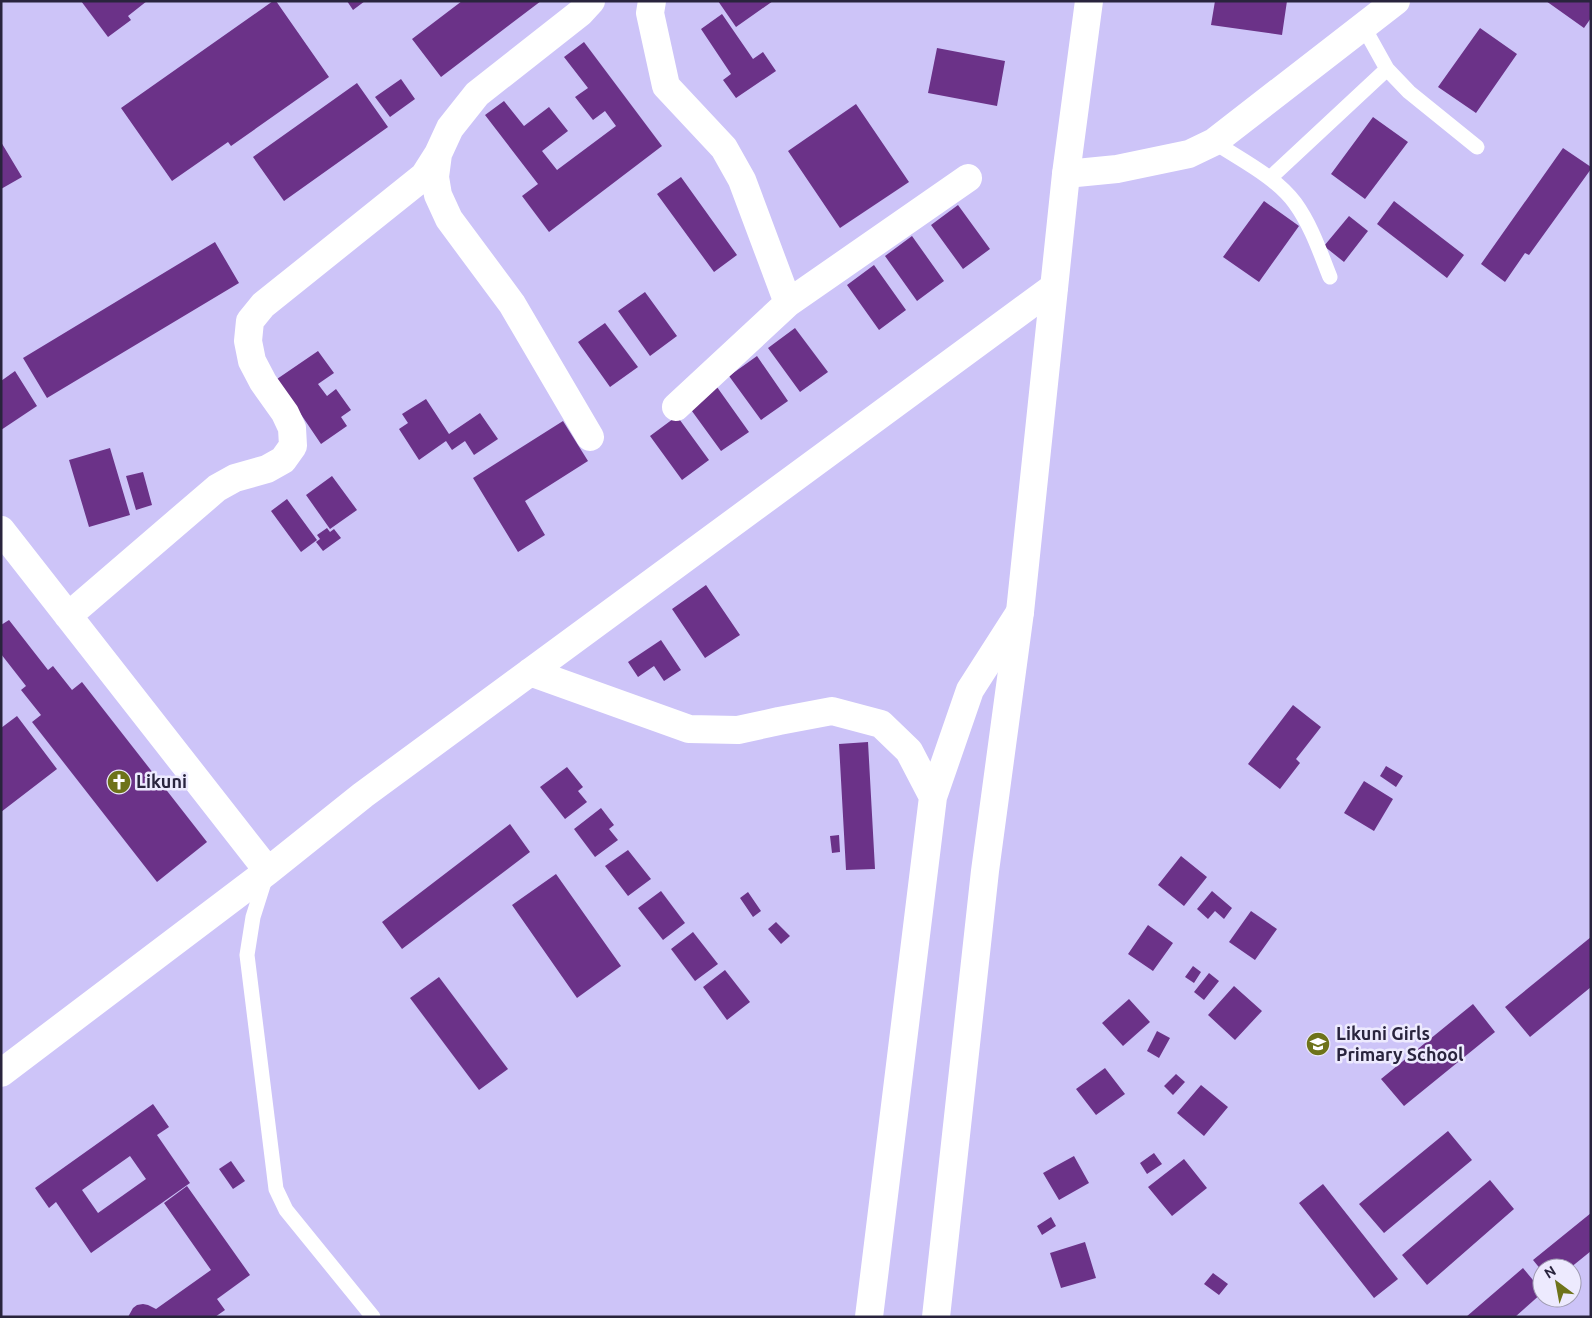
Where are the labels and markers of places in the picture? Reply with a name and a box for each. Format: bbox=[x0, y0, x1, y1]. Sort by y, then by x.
church icon: Likuni bbox=[106, 769, 132, 795]
place label: Likuni bbox=[136, 771, 187, 791]
place label: Likuni Girls Primary School bbox=[1336, 1023, 1464, 1064]
school or university icon: Likuni Girls Primary School bbox=[1305, 1031, 1331, 1057]

